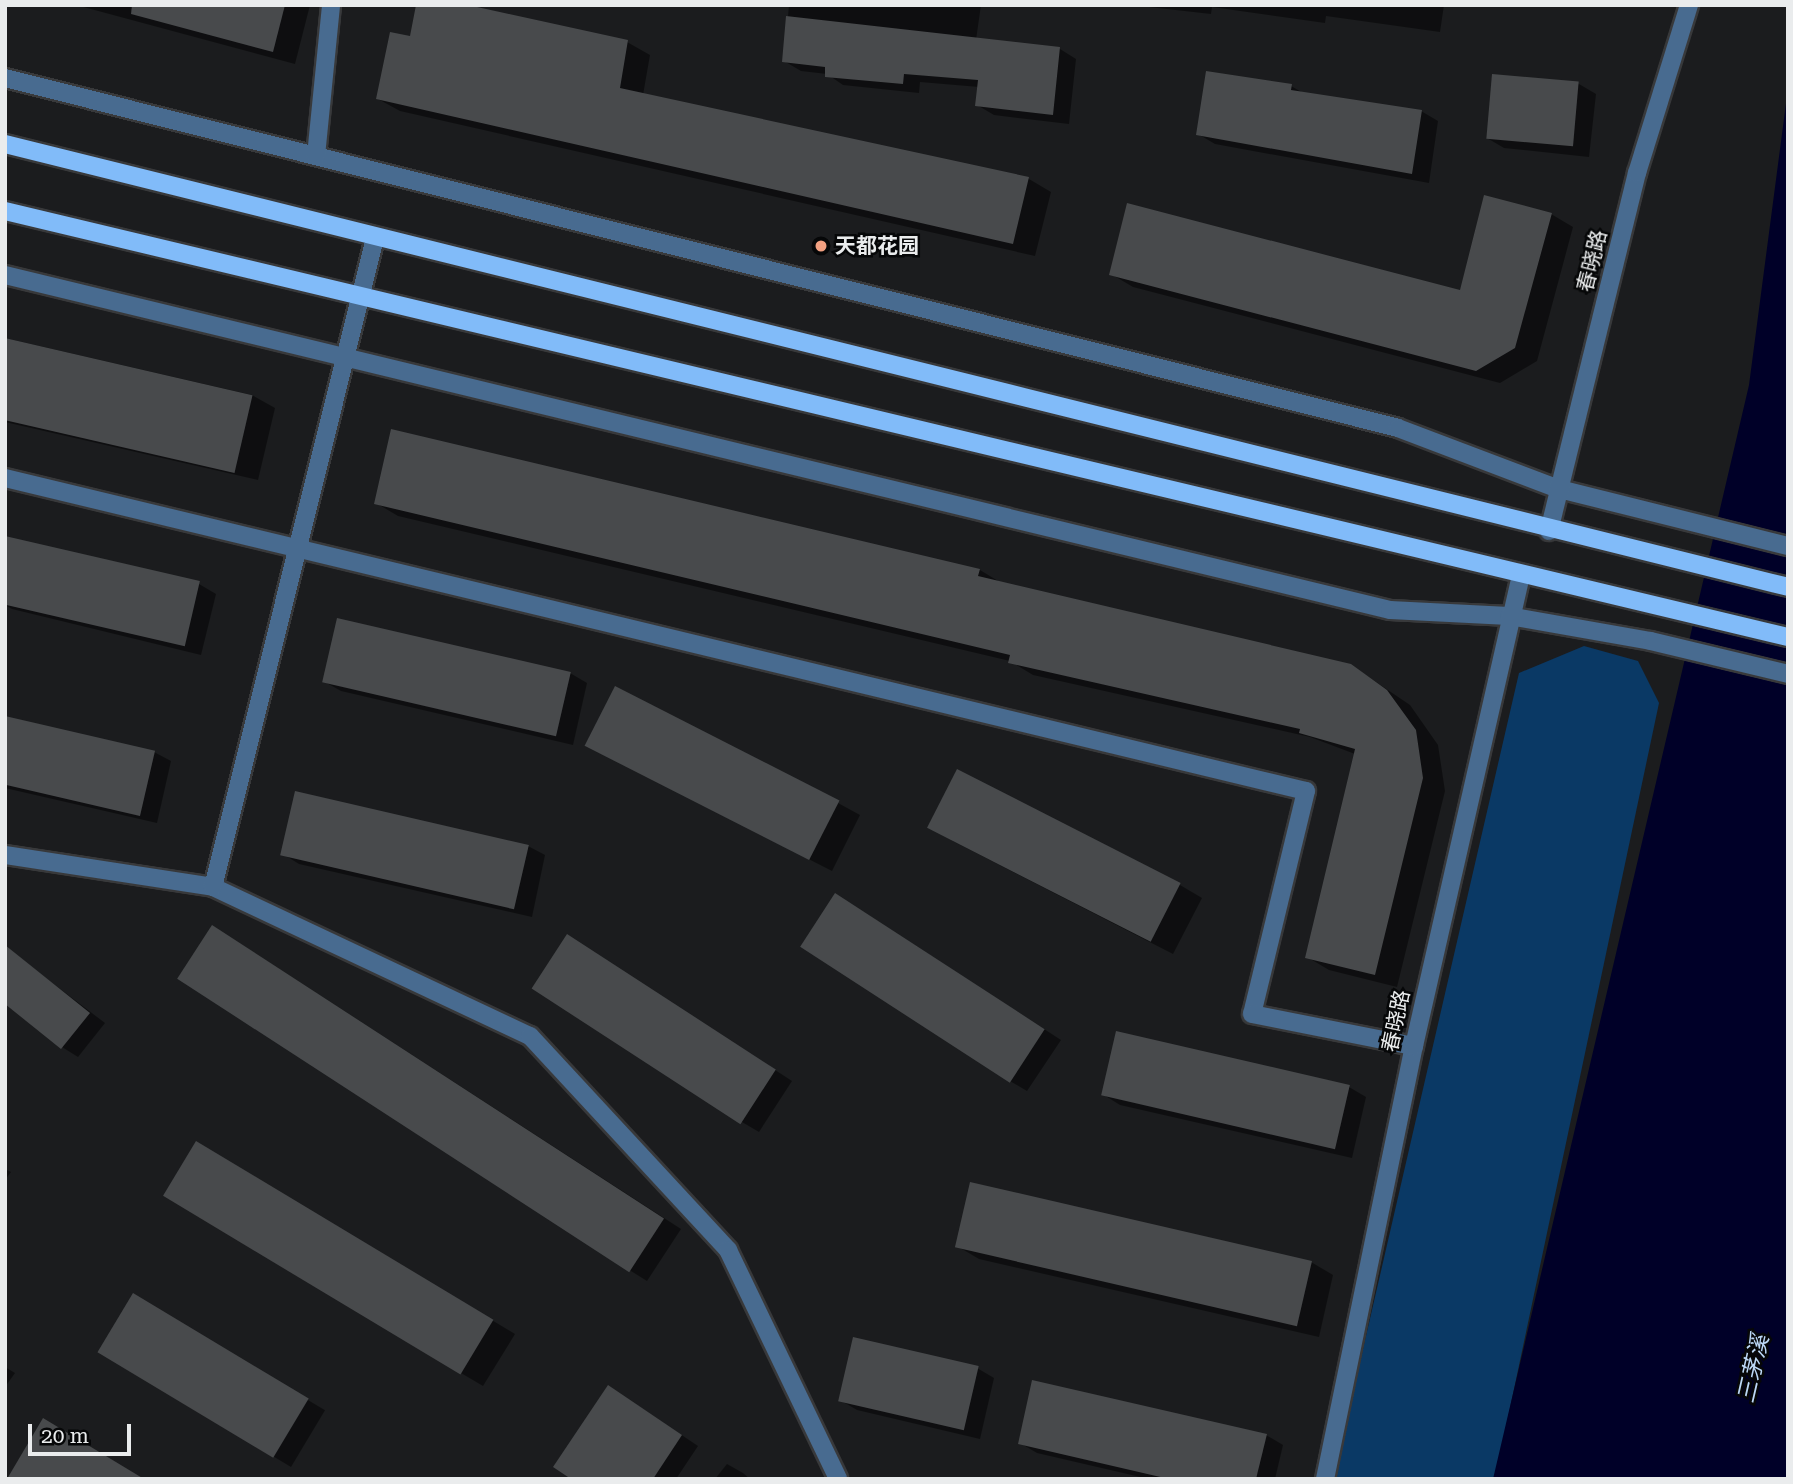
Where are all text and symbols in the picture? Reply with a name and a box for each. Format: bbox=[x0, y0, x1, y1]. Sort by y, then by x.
street label: 春晓路 bbox=[1572, 227, 1612, 295]
place label: 天都花园 bbox=[835, 233, 919, 259]
marker: 天都花园 bbox=[813, 238, 829, 254]
street label: 春晓路 bbox=[1377, 988, 1415, 1054]
water label: 三茅溪 bbox=[1733, 1332, 1775, 1406]
scale bar bbox=[32, 1410, 135, 1454]
text: 20 m bbox=[41, 1424, 89, 1448]

